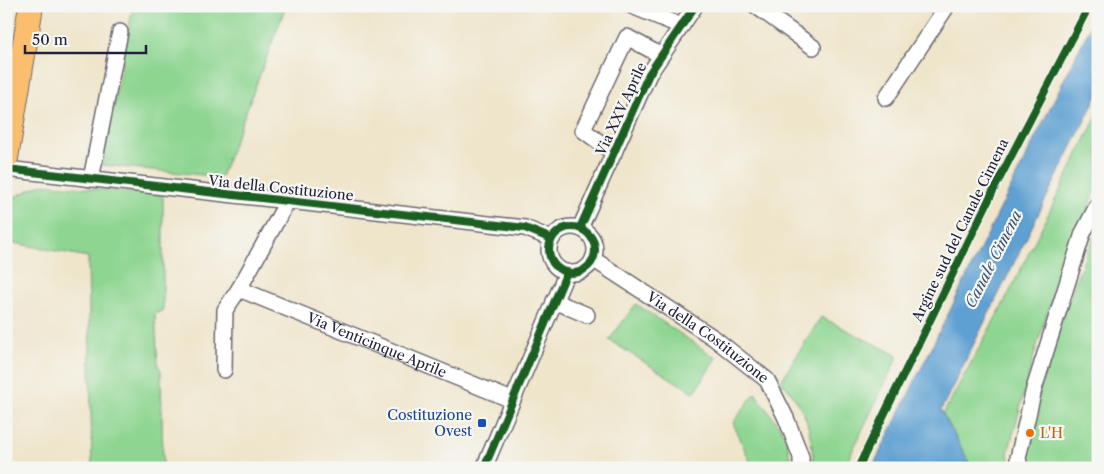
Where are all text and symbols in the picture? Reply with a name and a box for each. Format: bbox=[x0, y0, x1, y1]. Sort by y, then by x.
scale bar bbox=[25, 22, 146, 54]
text: 50 m bbox=[32, 30, 68, 49]
street label: Via XXV Aprile bbox=[591, 59, 651, 159]
street label: Argine sud del Canale Cimena bbox=[908, 136, 1012, 324]
street label: Via della Costituzione bbox=[207, 171, 355, 205]
water label: Canale Cimena bbox=[961, 207, 1025, 311]
street label: Via della Costituzione bbox=[643, 287, 773, 387]
street label: Via Venticinque Aprile bbox=[303, 308, 449, 381]
place label: Costituzione Ovest bbox=[387, 406, 472, 440]
marker: Costituzione Ovest bbox=[476, 417, 488, 429]
place label: L'H bbox=[1040, 424, 1063, 442]
marker: L'H bbox=[1024, 427, 1036, 439]

